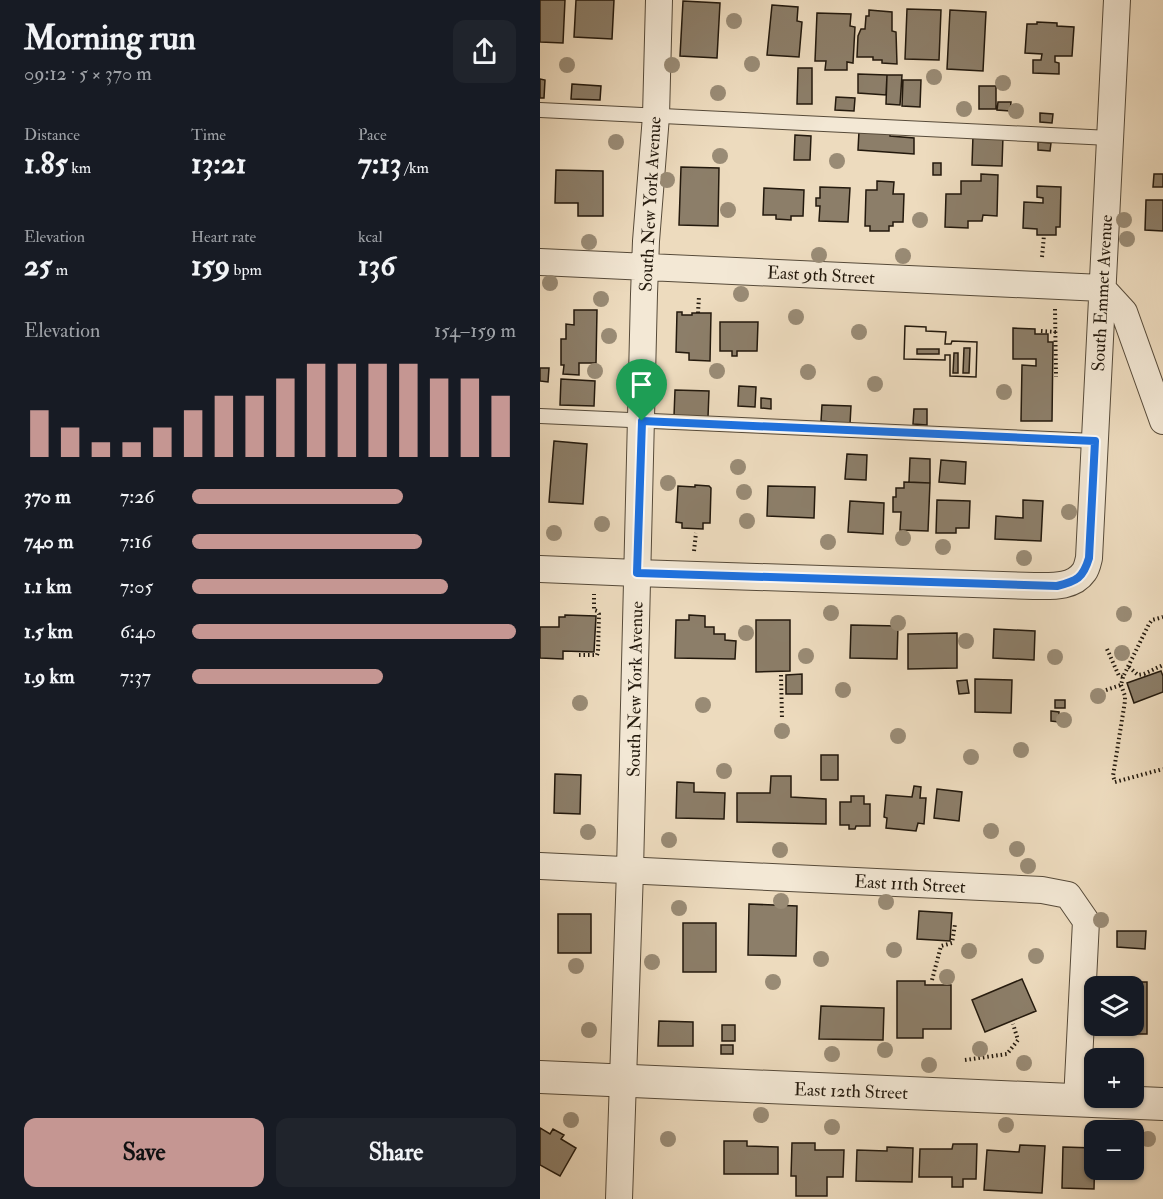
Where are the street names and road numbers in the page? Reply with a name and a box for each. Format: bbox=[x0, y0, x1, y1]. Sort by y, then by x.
street label: South New York Avenue bbox=[634, 115, 667, 292]
street label: South Emmet Avenue bbox=[1087, 214, 1118, 372]
street label: East 9th Street bbox=[767, 261, 876, 290]
street label: South New York Avenue bbox=[622, 601, 649, 777]
street label: East 11th Street bbox=[854, 870, 966, 899]
street label: East 12th Street bbox=[794, 1078, 909, 1105]

